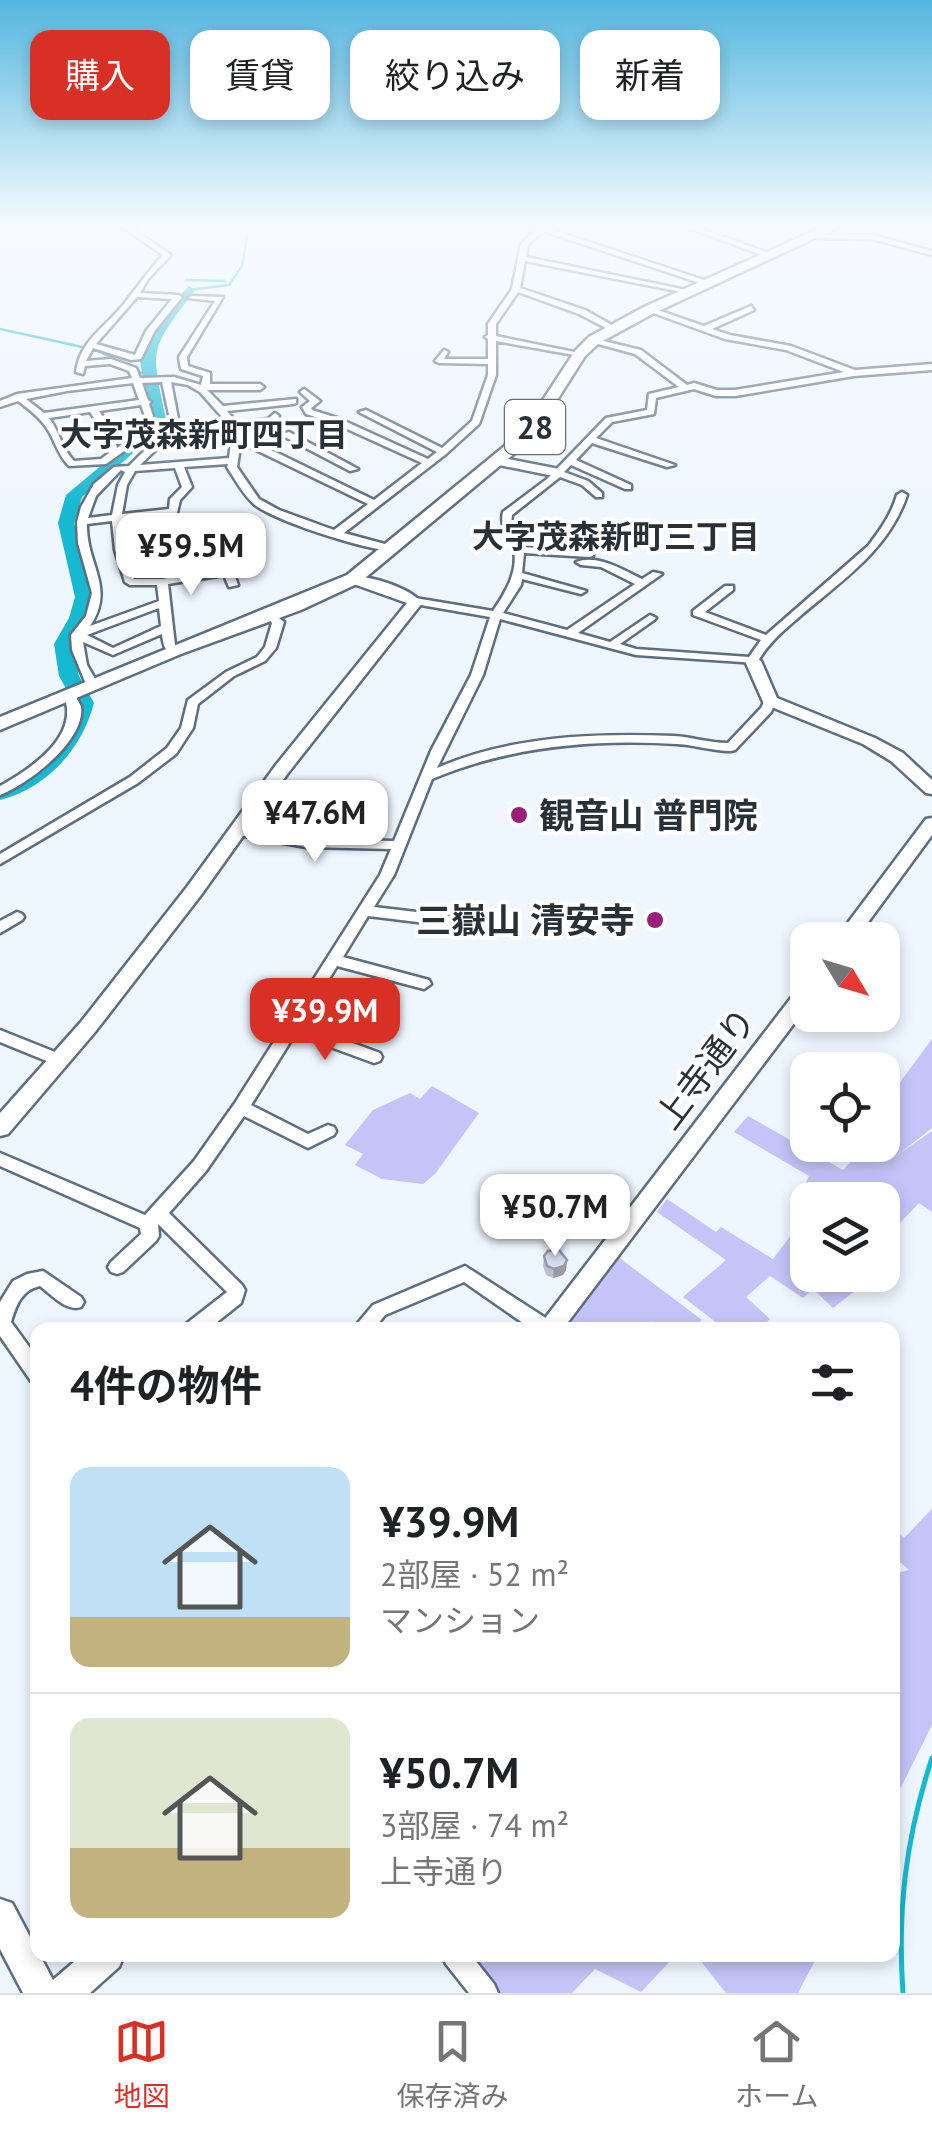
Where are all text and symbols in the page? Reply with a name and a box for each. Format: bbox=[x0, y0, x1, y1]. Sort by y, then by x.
chip: 購入 bbox=[30, 30, 170, 120]
chip: 賃貸 bbox=[190, 30, 330, 120]
chip: 絞り込み bbox=[350, 30, 560, 120]
chip: 新着 bbox=[580, 30, 720, 120]
road number: 28 bbox=[505, 400, 565, 454]
district label: 大字茂森新町四丁目 bbox=[60, 413, 348, 455]
pin: ¥59.5M bbox=[110, 513, 272, 598]
district label: 大字茂森新町三丁目 bbox=[472, 515, 760, 557]
text: ¥59.5M bbox=[138, 524, 244, 566]
pin: ¥47.6M bbox=[234, 780, 396, 865]
text: ¥47.6M bbox=[264, 791, 366, 833]
place label: 観音山 普門院 bbox=[539, 792, 758, 838]
marker: 観音山 普門院 bbox=[508, 804, 530, 826]
place label: 三嶽山 清安寺 bbox=[416, 897, 635, 943]
marker: 三嶽山 清安寺 bbox=[644, 909, 666, 931]
north arrow bbox=[790, 922, 900, 1032]
map controls bbox=[790, 922, 900, 1292]
pin: ¥39.9M bbox=[244, 978, 406, 1063]
text: ¥39.9M bbox=[272, 989, 378, 1031]
street label: 上寺通り bbox=[644, 998, 766, 1138]
button: locate bbox=[790, 1052, 900, 1162]
pin: ¥50.7M bbox=[474, 1174, 636, 1259]
button: layers bbox=[790, 1182, 900, 1292]
text: ¥50.7M bbox=[502, 1185, 608, 1227]
icon: filters bbox=[805, 1355, 860, 1410]
text: 4件の物件 bbox=[70, 1358, 262, 1413]
text: ¥39.9M bbox=[380, 1494, 519, 1549]
icon: home bbox=[150, 1507, 270, 1627]
text: 2部屋 · 52 m² bbox=[380, 1553, 569, 1595]
text: マンション bbox=[380, 1599, 540, 1641]
text: ¥50.7M bbox=[380, 1745, 519, 1800]
icon: home bbox=[150, 1758, 270, 1878]
text: 3部屋 · 74 m² bbox=[380, 1804, 569, 1846]
text: 上寺通り bbox=[380, 1850, 508, 1892]
tab: 地図 bbox=[113, 2014, 169, 2114]
tab: 保存済み bbox=[396, 2014, 508, 2114]
tab: ホーム bbox=[735, 2014, 819, 2114]

